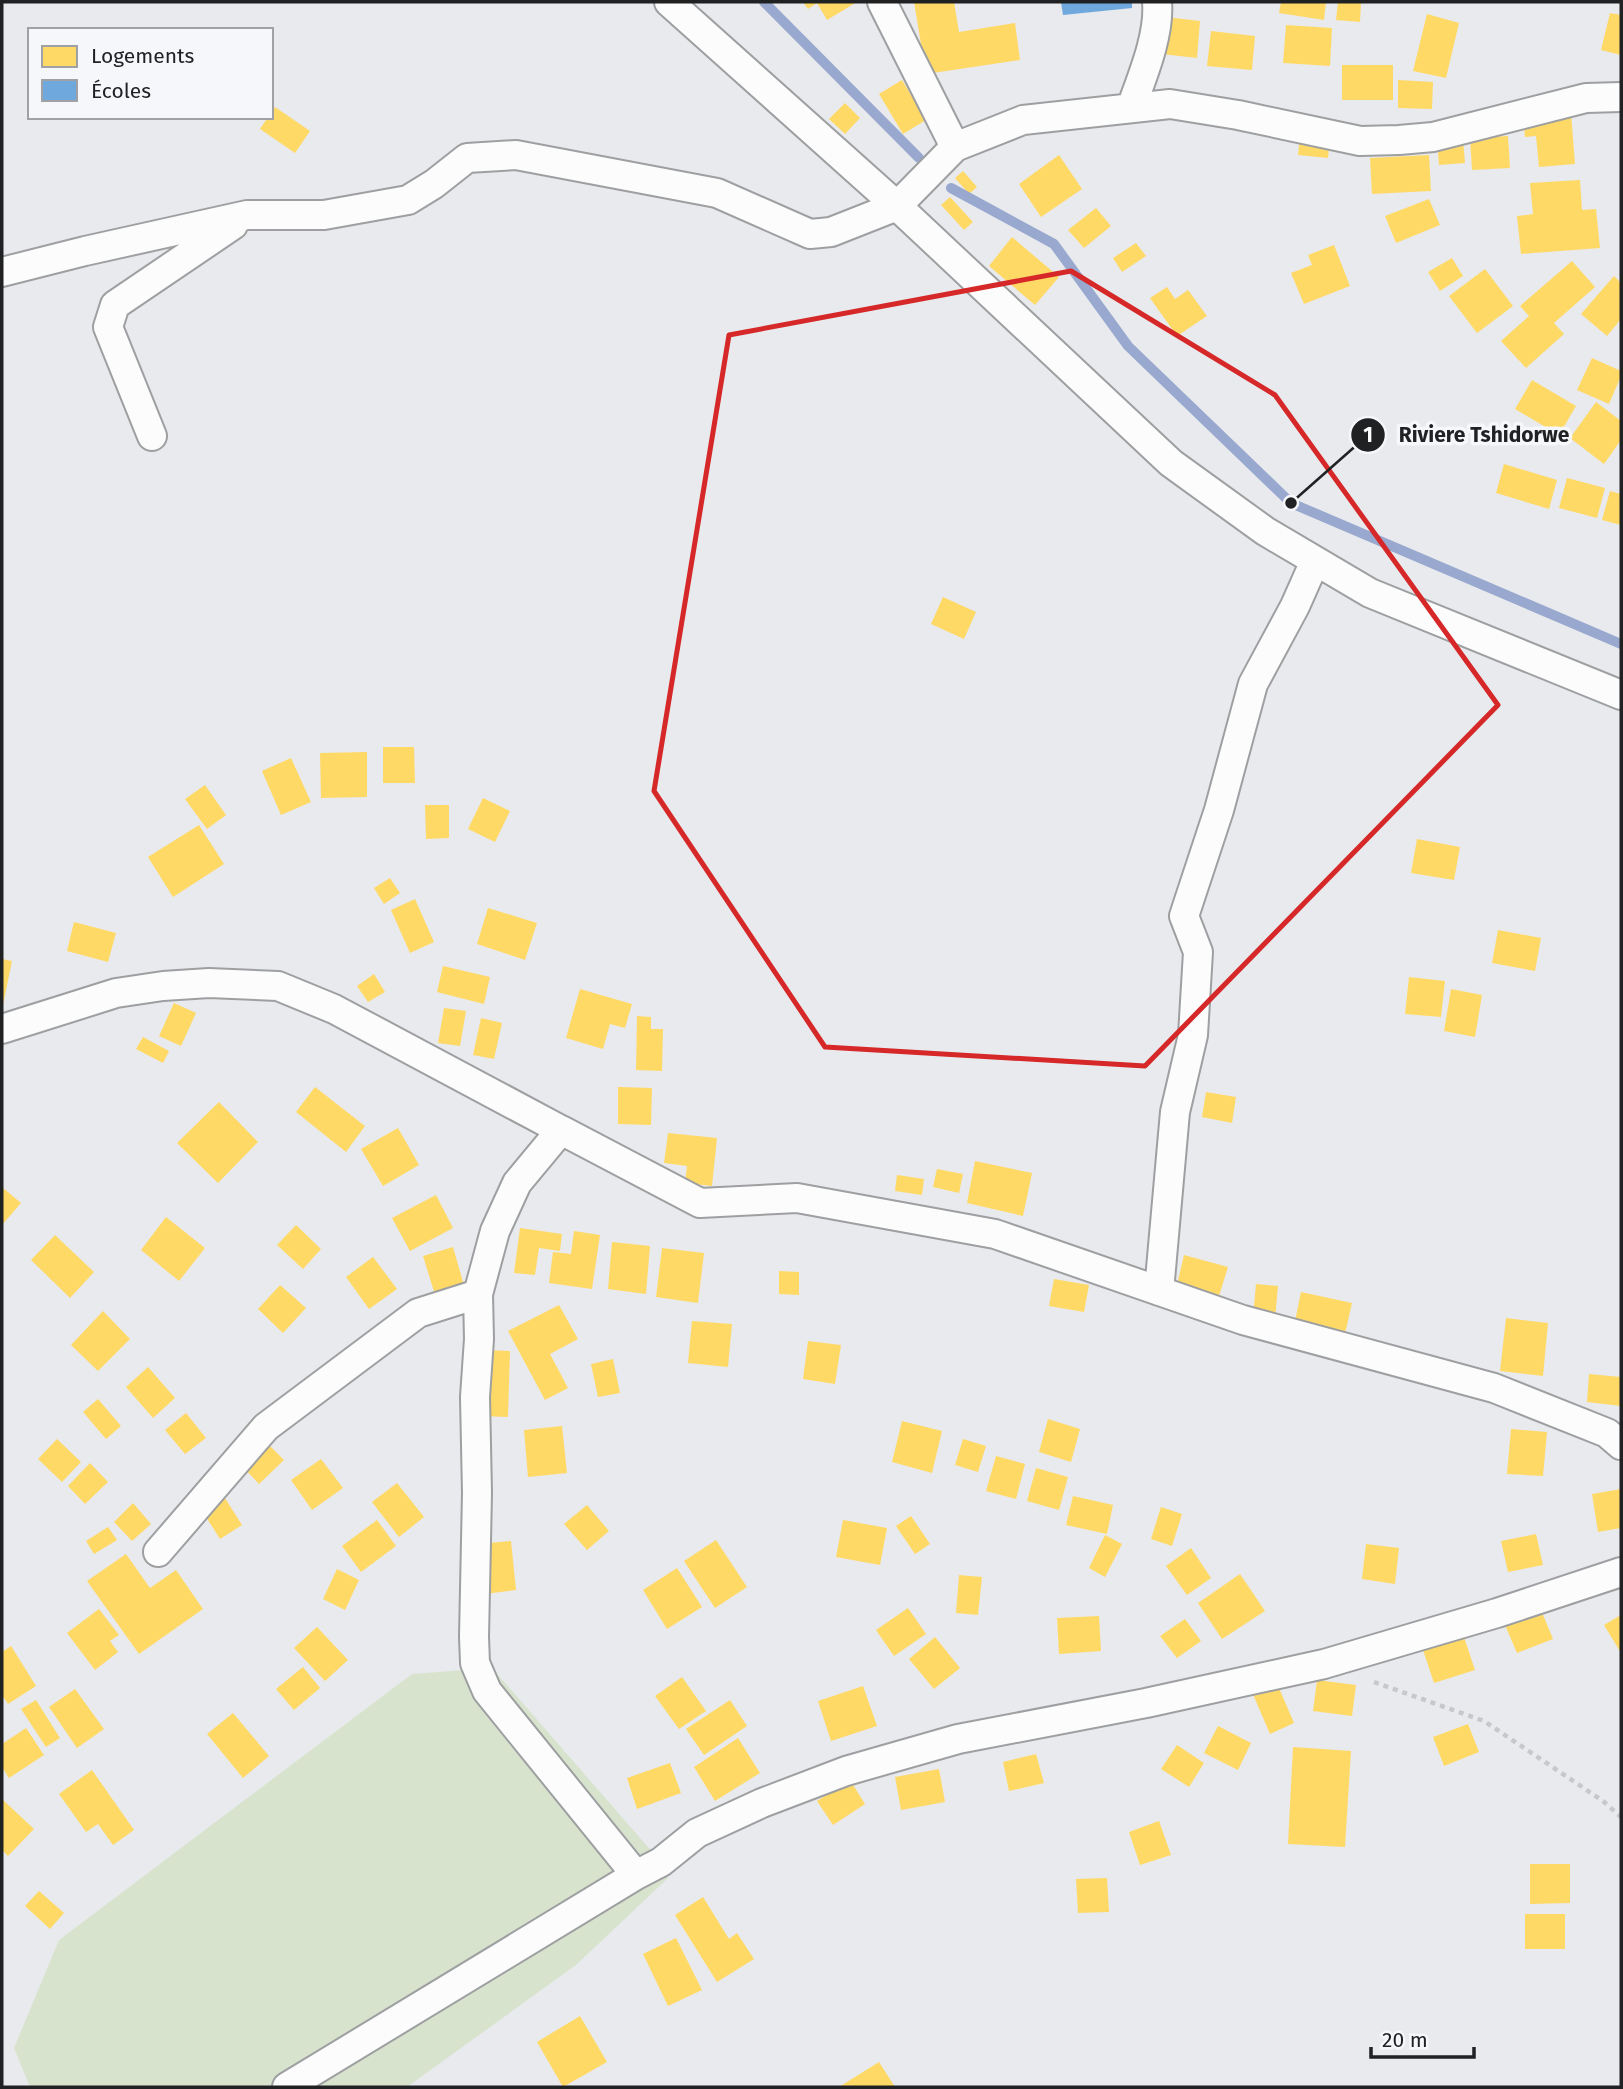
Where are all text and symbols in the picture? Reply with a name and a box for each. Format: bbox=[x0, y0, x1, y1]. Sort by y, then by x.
legend bbox=[28, 28, 273, 119]
text: Logements bbox=[91, 43, 195, 69]
text: Écoles bbox=[91, 78, 151, 104]
callout: Riviere Tshidorwe bbox=[1350, 414, 1584, 456]
text: 1 bbox=[1363, 422, 1373, 448]
text: Riviere Tshidorwe bbox=[1399, 422, 1570, 448]
scale bar bbox=[1371, 2016, 1474, 2060]
text: 20 m bbox=[1382, 2027, 1428, 2053]

